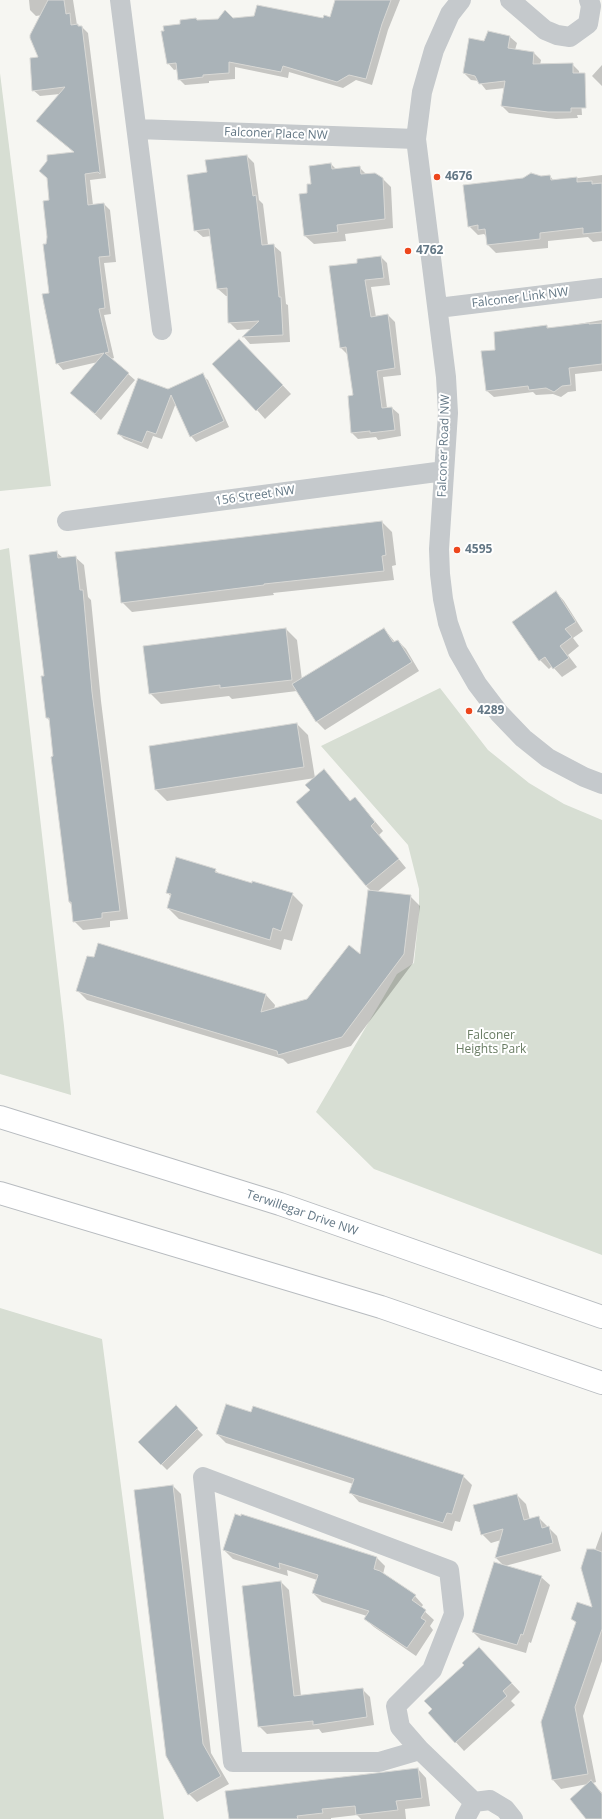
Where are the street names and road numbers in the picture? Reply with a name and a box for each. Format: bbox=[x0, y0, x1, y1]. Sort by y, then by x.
street label: Falconer Place NW bbox=[224, 125, 328, 143]
street label: Falconer Link NW bbox=[471, 285, 569, 311]
street label: Falconer Road NW bbox=[435, 394, 453, 498]
street label: 156 Street NW bbox=[214, 483, 296, 509]
street label: Terwillegar Drive NW bbox=[244, 1187, 360, 1239]

